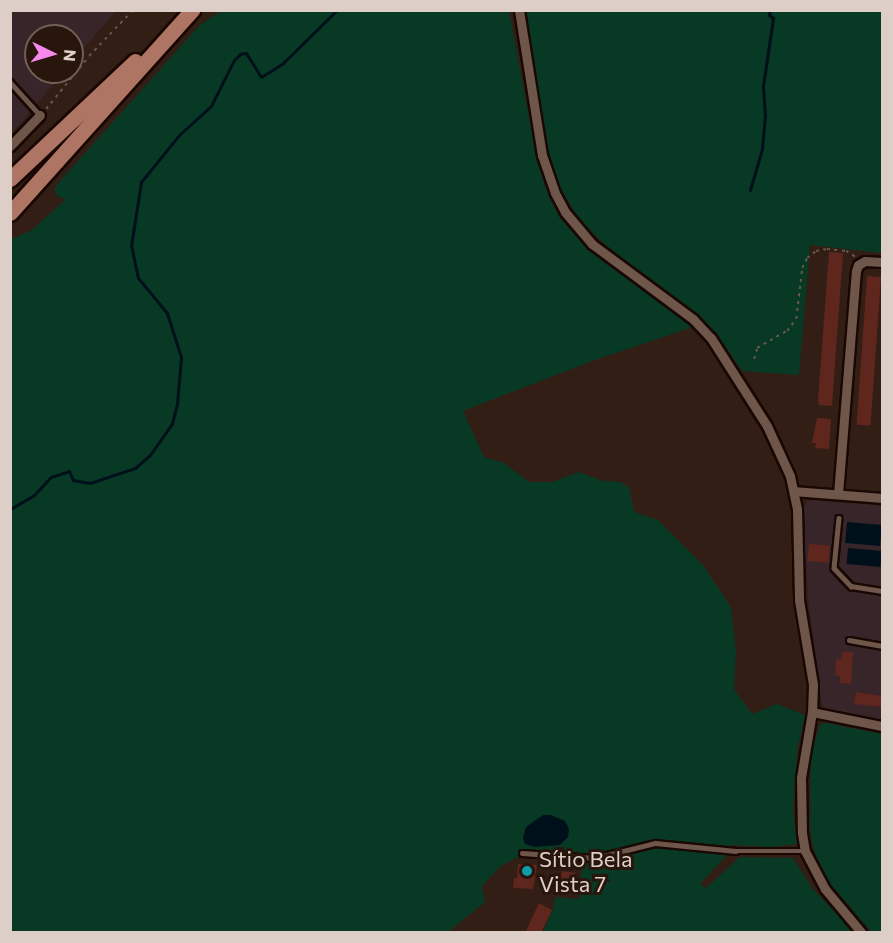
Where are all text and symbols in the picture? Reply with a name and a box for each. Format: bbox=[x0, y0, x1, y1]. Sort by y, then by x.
north arrow bbox=[24, 24, 84, 84]
text: N bbox=[60, 49, 80, 62]
place label: Sítio Bela Vista 7 bbox=[539, 845, 632, 896]
marker: Sítio Bela Vista 7 bbox=[520, 864, 534, 878]

